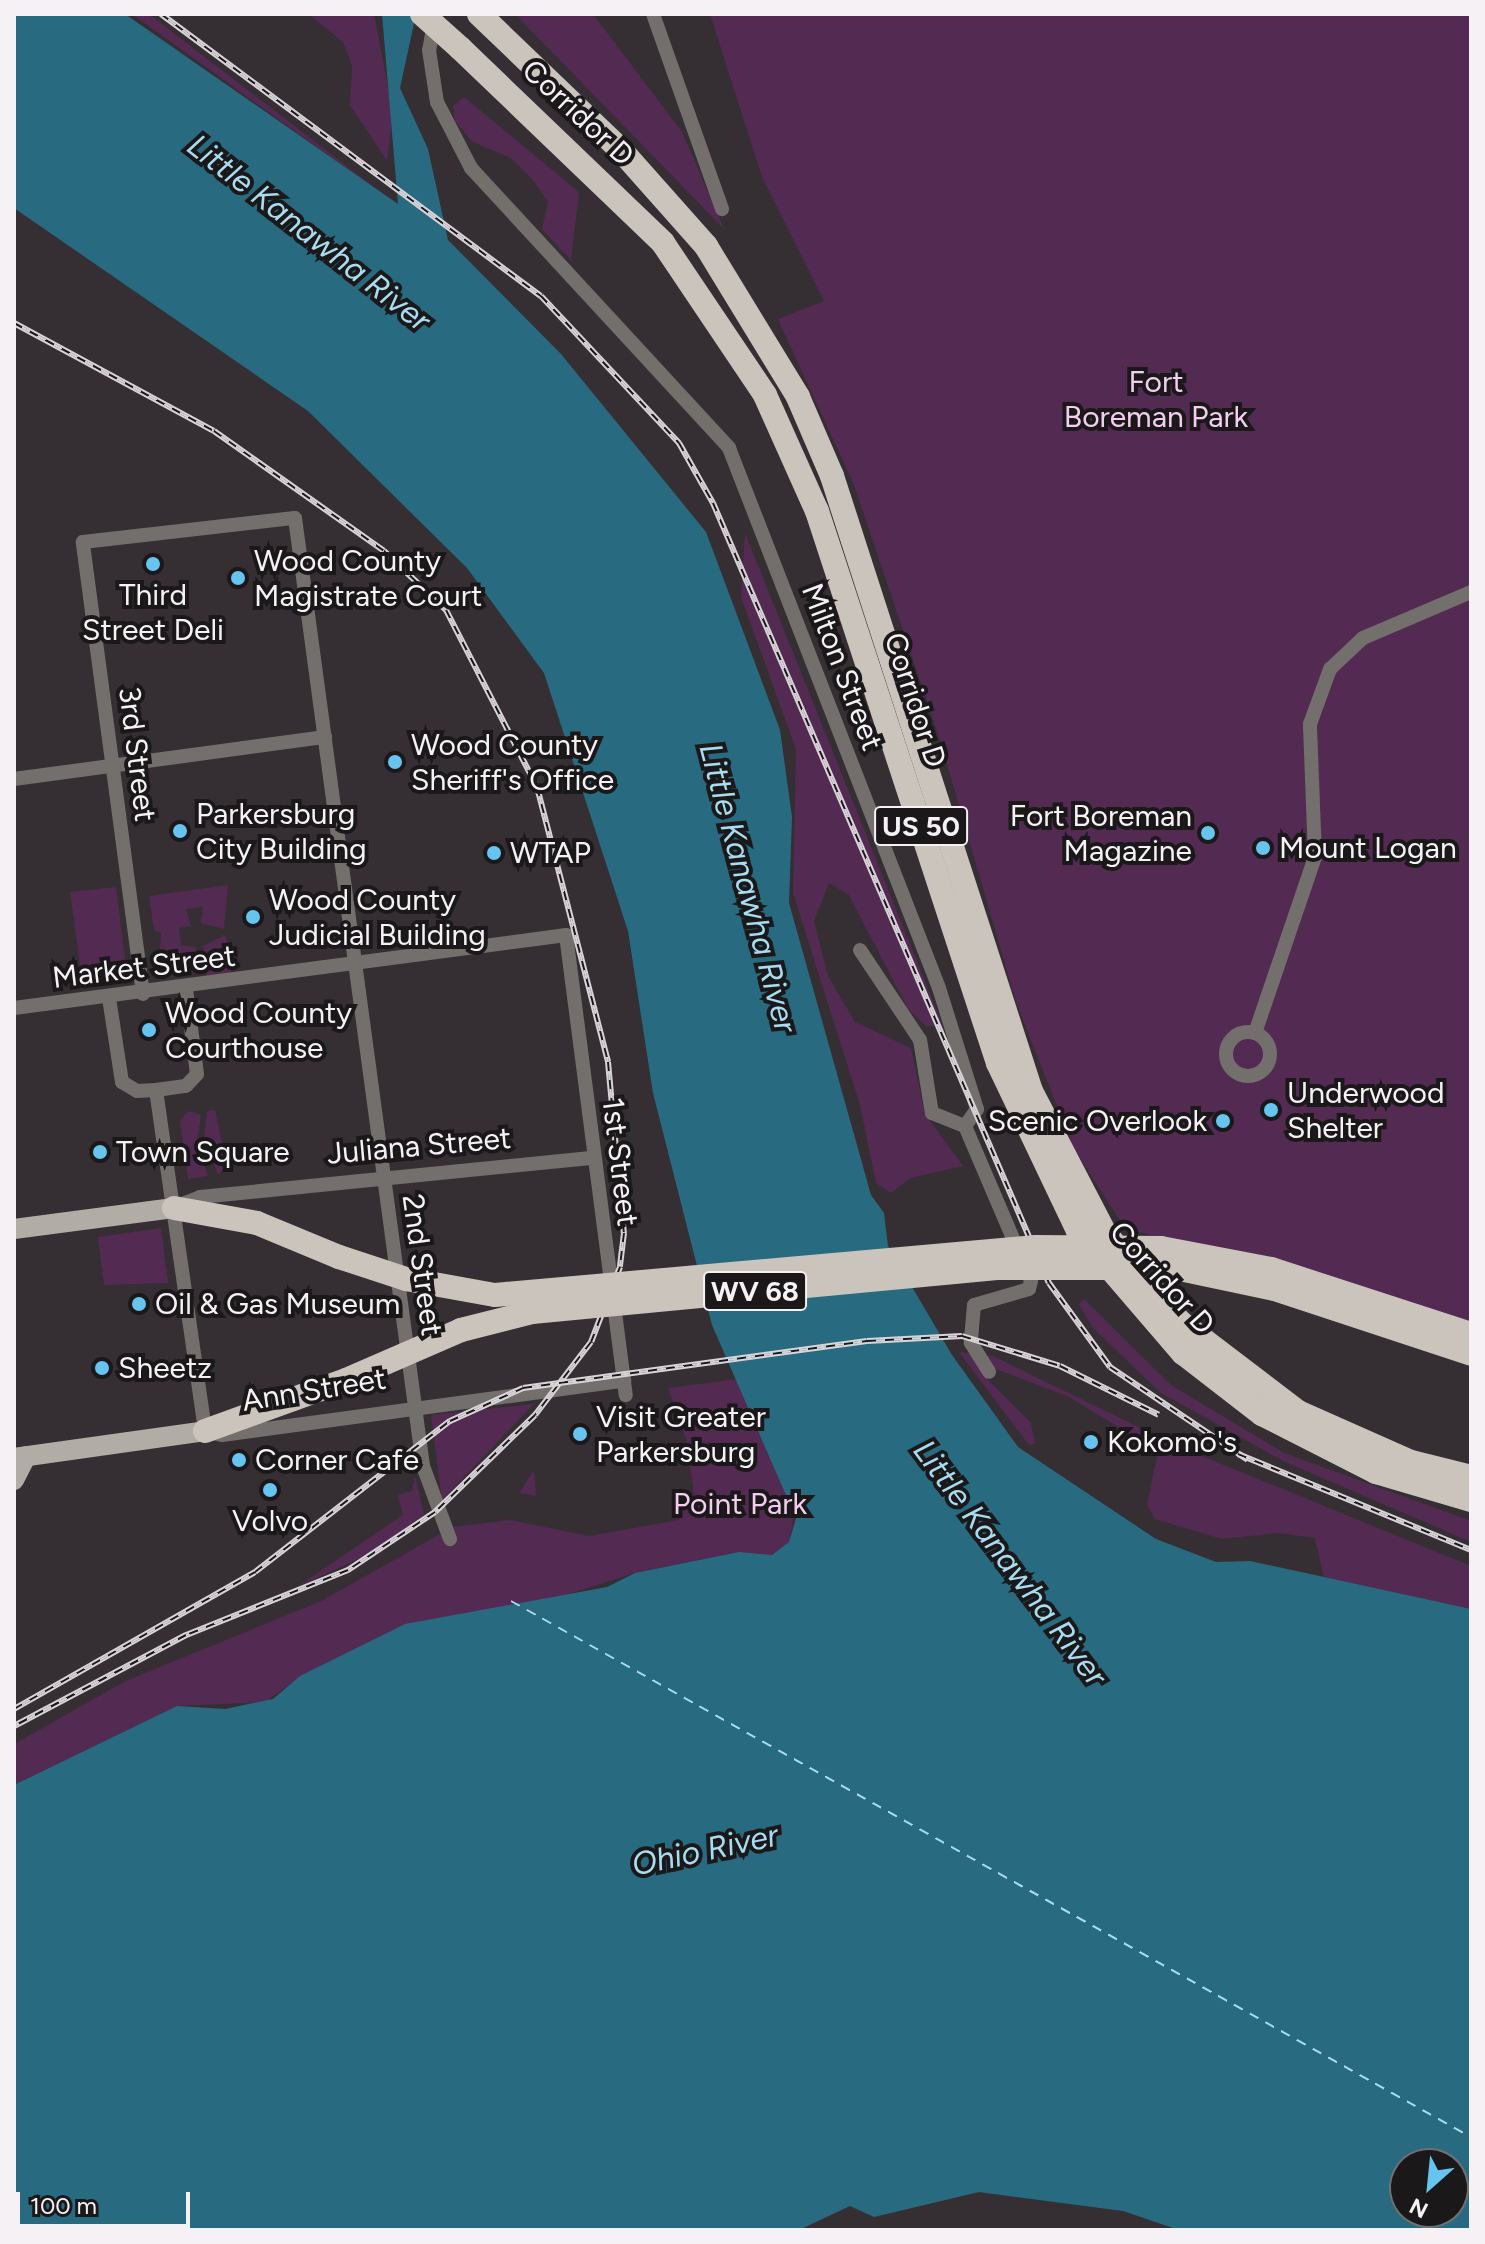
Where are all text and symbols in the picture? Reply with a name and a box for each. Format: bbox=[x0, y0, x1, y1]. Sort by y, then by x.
street label: Corridor D bbox=[515, 52, 641, 174]
water label: Little Kanawha River bbox=[180, 126, 438, 340]
park label: Fort Boreman Park bbox=[1064, 364, 1248, 434]
place label: Wood County Magistrate Court bbox=[254, 543, 482, 614]
marker: Third Street Deli bbox=[144, 555, 162, 573]
marker: Wood County Magistrate Court bbox=[229, 569, 247, 587]
place label: Third Street Deli bbox=[82, 577, 224, 648]
street label: Milton Street bbox=[794, 579, 890, 755]
street label: Corridor D bbox=[876, 628, 954, 772]
street label: 3rd Street bbox=[111, 685, 163, 823]
place label: Wood County Sheriff's Office bbox=[411, 727, 614, 798]
water label: Little Kanawha River bbox=[691, 739, 805, 1037]
marker: Wood County Sheriff's Office bbox=[386, 753, 404, 771]
place label: Parkersburg City Building bbox=[196, 796, 367, 866]
place label: Fort Boreman Magazine bbox=[1010, 798, 1192, 868]
road number: US 50 bbox=[873, 802, 969, 850]
marker: Parkersburg City Building bbox=[171, 822, 189, 840]
marker: Fort Boreman Magazine bbox=[1199, 824, 1217, 842]
place label: Mount Logan bbox=[1279, 830, 1457, 866]
place label: WTAP bbox=[510, 835, 591, 871]
marker: Mount Logan bbox=[1254, 839, 1272, 857]
marker: WTAP bbox=[485, 844, 503, 862]
place label: Wood County Judicial Building bbox=[269, 882, 486, 952]
marker: Wood County Judicial Building bbox=[244, 908, 262, 926]
street label: Market Street bbox=[50, 938, 238, 996]
place label: Wood County Courthouse bbox=[165, 995, 352, 1066]
marker: Wood County Courthouse bbox=[140, 1021, 158, 1039]
place label: Underwood Shelter bbox=[1287, 1075, 1445, 1146]
street label: 1st Street bbox=[594, 1096, 646, 1228]
marker: Underwood Shelter bbox=[1262, 1101, 1280, 1119]
place label: Scenic Overlook bbox=[988, 1103, 1207, 1139]
marker: Scenic Overlook bbox=[1214, 1112, 1232, 1130]
street label: Juliana Street bbox=[326, 1120, 512, 1172]
place label: Town Square bbox=[116, 1134, 290, 1170]
marker: Town Square bbox=[91, 1143, 109, 1161]
street label: 2nd Street bbox=[394, 1192, 450, 1338]
street label: Corridor D bbox=[1102, 1214, 1222, 1342]
road number: WV 68 bbox=[703, 1267, 807, 1315]
place label: Oil & Gas Museum bbox=[155, 1286, 400, 1322]
marker: Oil & Gas Museum bbox=[130, 1295, 148, 1313]
place label: Sheetz bbox=[118, 1350, 212, 1386]
marker: Sheetz bbox=[93, 1359, 111, 1377]
street label: Ann Street bbox=[239, 1361, 389, 1419]
place label: Visit Greater Parkersburg bbox=[596, 1399, 766, 1470]
place label: Kokomo's bbox=[1107, 1424, 1237, 1460]
marker: Visit Greater Parkersburg bbox=[571, 1425, 589, 1443]
water label: Little Kanawha River bbox=[905, 1432, 1115, 1694]
marker: Kokomo's bbox=[1082, 1433, 1100, 1451]
place label: Corner Cafe bbox=[255, 1442, 419, 1478]
marker: Corner Cafe bbox=[230, 1451, 248, 1469]
marker: Volvo bbox=[261, 1481, 279, 1499]
park label: Point Park bbox=[673, 1486, 807, 1522]
place label: Volvo bbox=[232, 1503, 308, 1539]
water label: Ohio River bbox=[628, 1816, 782, 1884]
north arrow bbox=[1389, 2148, 1469, 2228]
scale bar bbox=[20, 2176, 194, 2226]
text: 100 m bbox=[30, 2191, 97, 2220]
text: N bbox=[1405, 2192, 1433, 2224]

